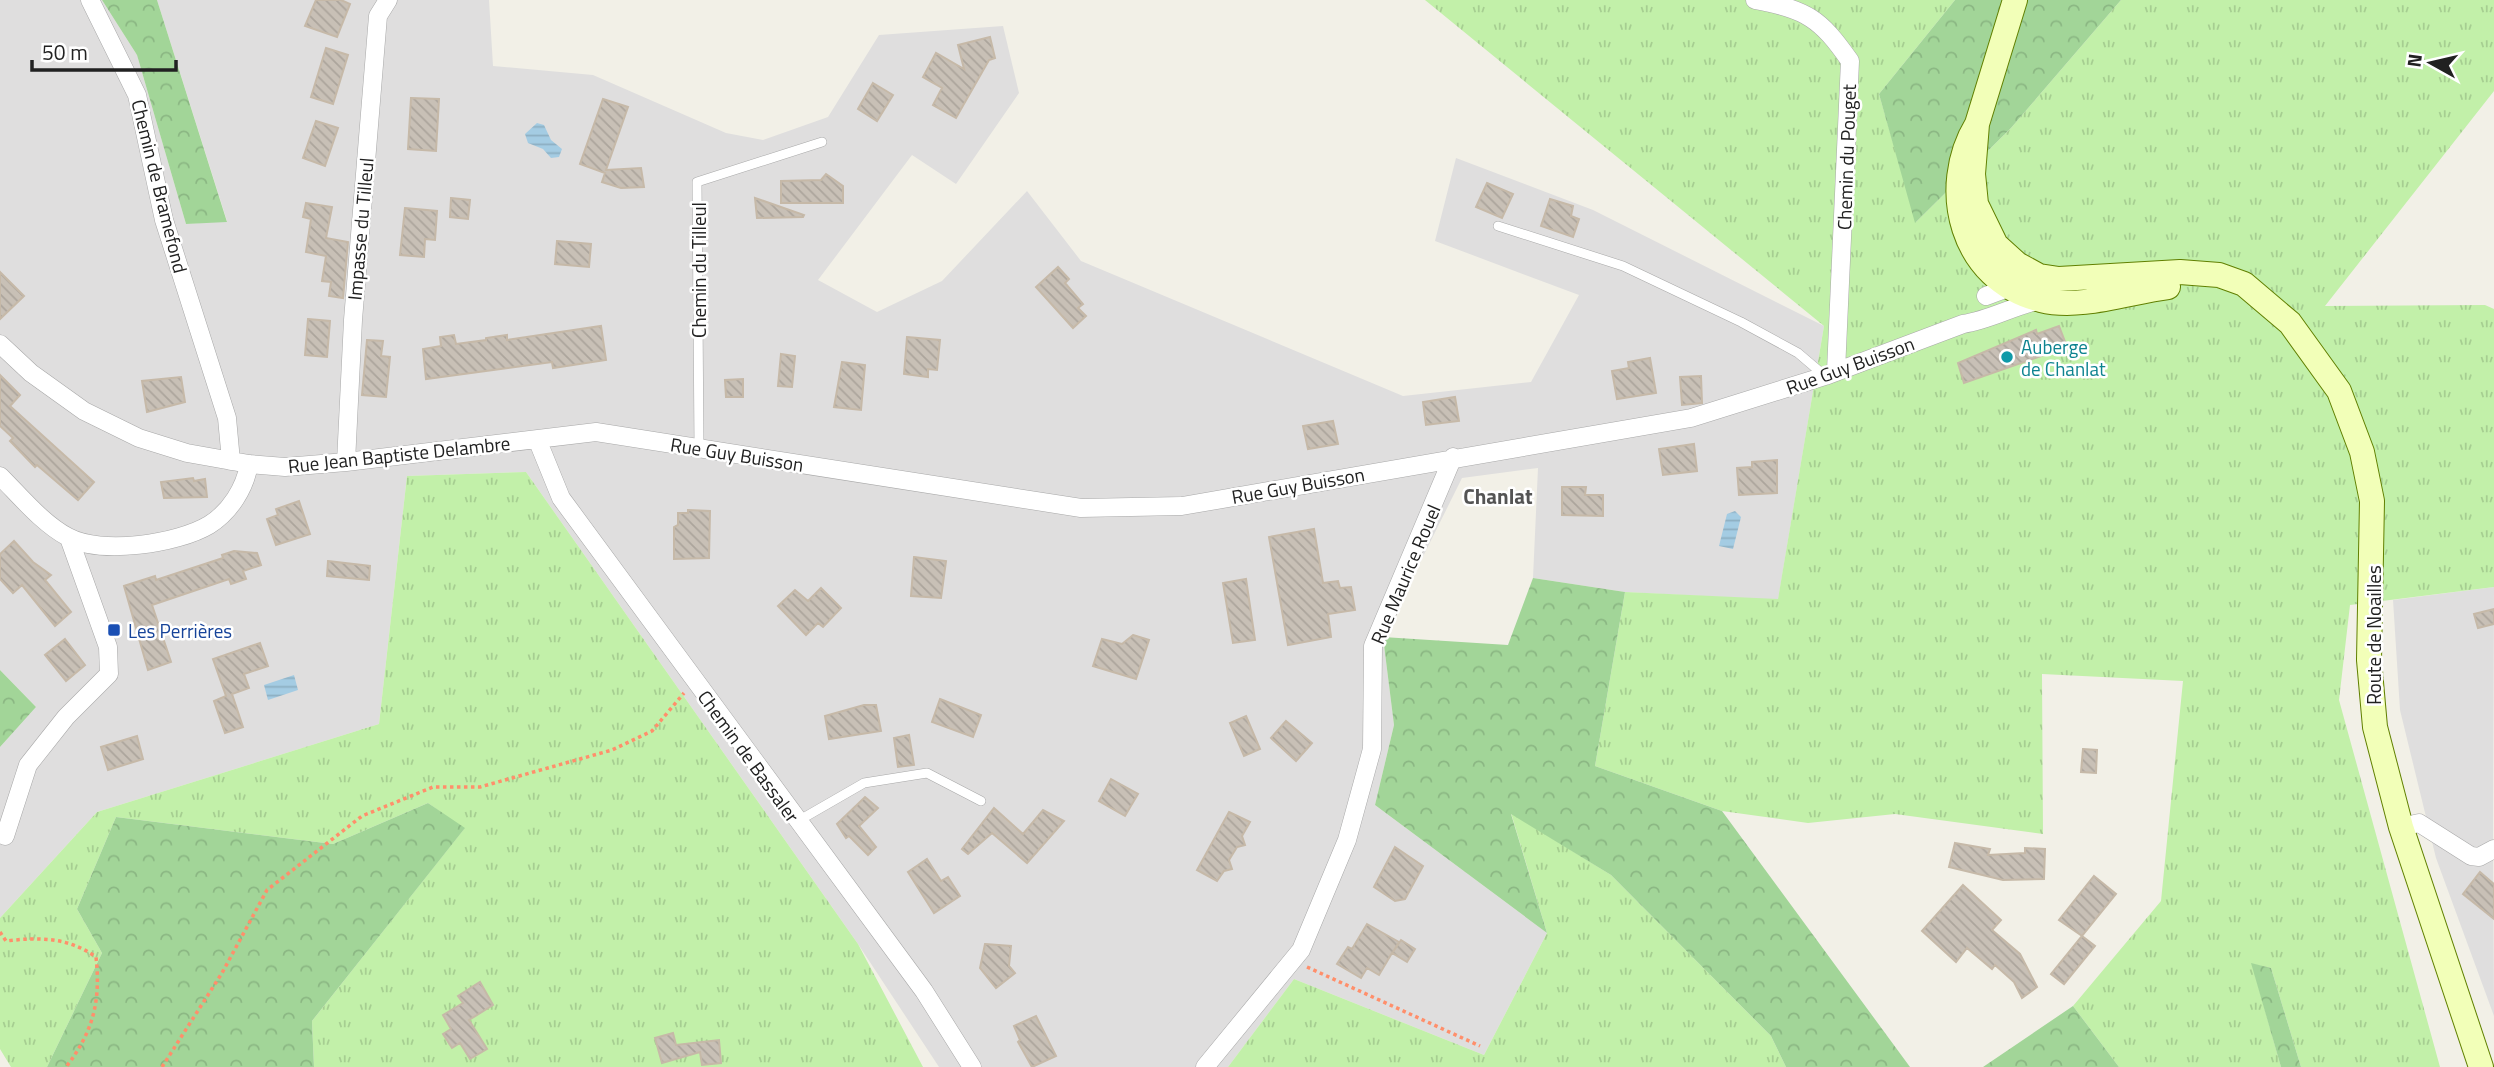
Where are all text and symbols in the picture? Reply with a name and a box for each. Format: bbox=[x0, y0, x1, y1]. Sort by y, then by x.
scale bar bbox=[32, 28, 175, 72]
north arrow bbox=[2396, 28, 2466, 98]
text: 50 m bbox=[42, 36, 88, 68]
text: N bbox=[2398, 52, 2429, 69]
street label: Chemin du Pouget bbox=[1829, 83, 1863, 231]
street label: Chemin de Bramefond bbox=[124, 96, 196, 276]
street label: Impasse du Tilleul bbox=[339, 157, 381, 301]
street label: Chemin du Tilleul bbox=[684, 202, 713, 338]
street label: Rue Guy Buisson bbox=[1782, 328, 1918, 402]
place label: Auberge de Chanlat bbox=[2021, 332, 2106, 383]
marker: Auberge de Chanlat bbox=[1999, 349, 2015, 365]
street label: Rue Jean Baptiste Delambre bbox=[286, 428, 512, 480]
street label: Rue Guy Buisson bbox=[668, 429, 806, 479]
street label: Rue Guy Buisson bbox=[1229, 459, 1367, 511]
district label: Chanlat bbox=[1463, 480, 1533, 512]
street label: Rue Maurice Rouel bbox=[1362, 500, 1448, 648]
street label: Route de Noailles bbox=[2359, 565, 2388, 705]
place label: Les Perrières bbox=[128, 616, 232, 645]
marker: Les Perrières bbox=[106, 622, 122, 638]
street label: Chemin de Bassaler bbox=[691, 684, 807, 829]

